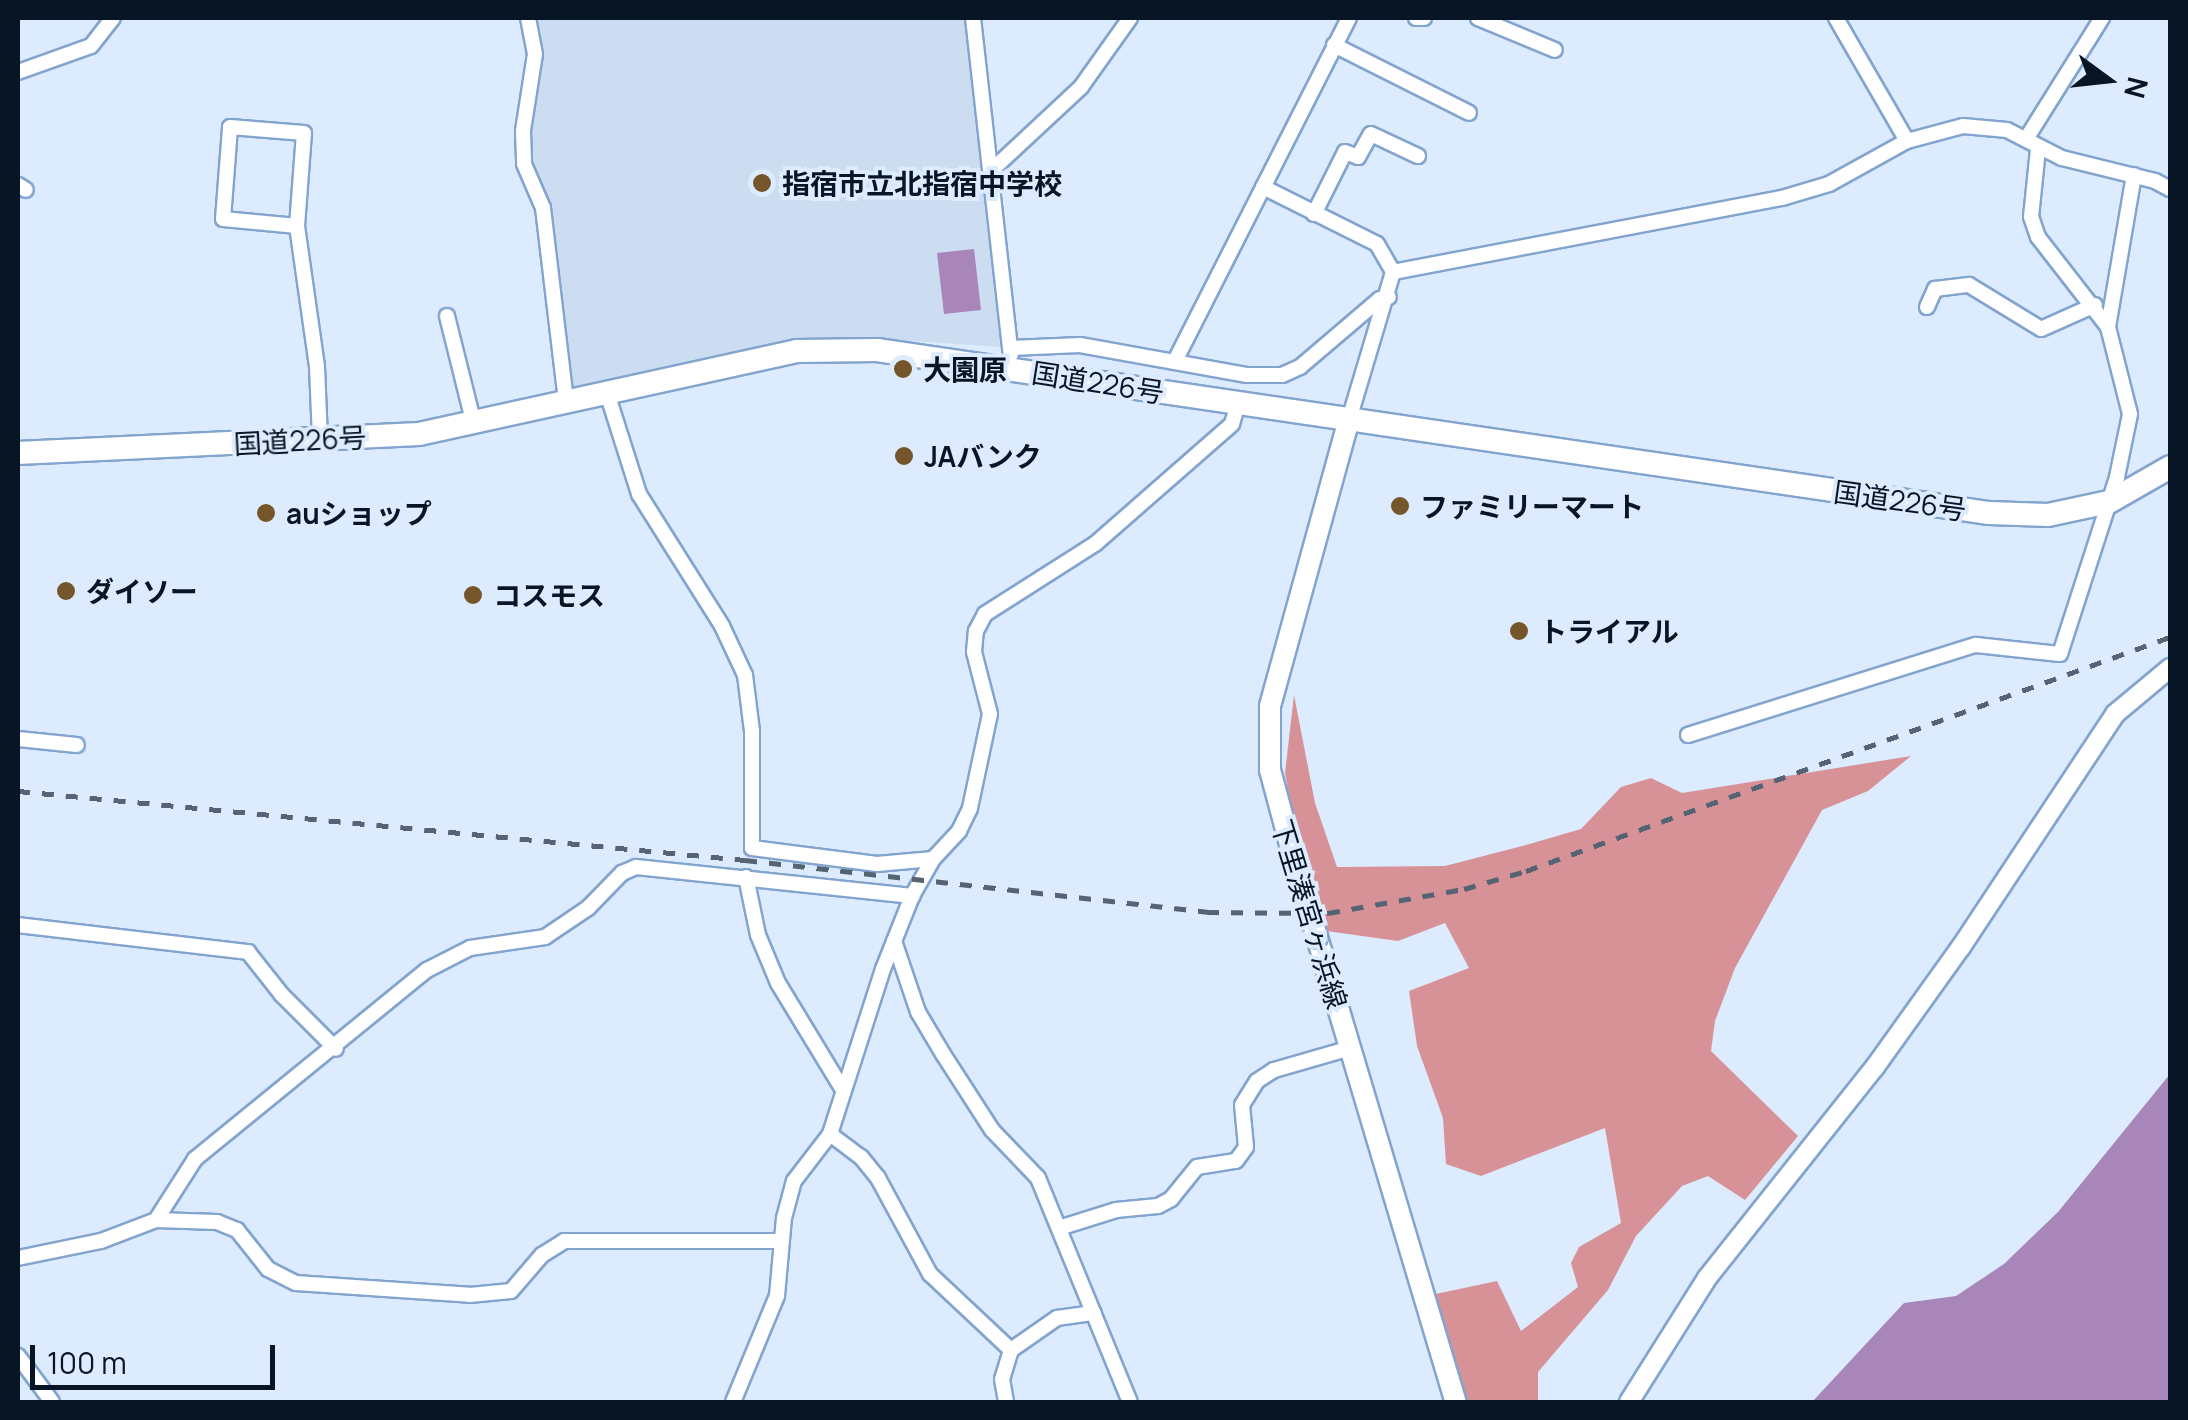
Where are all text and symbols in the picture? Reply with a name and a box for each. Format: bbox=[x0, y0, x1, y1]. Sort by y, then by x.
north arrow bbox=[2058, 30, 2158, 130]
text: N bbox=[2116, 73, 2158, 102]
place label: 指宿市立北指宿中学校 bbox=[782, 166, 1062, 200]
marker: 指宿市立北指宿中学校 bbox=[751, 172, 773, 194]
place label: 大園原 bbox=[923, 352, 1007, 386]
street label: 国道226号 bbox=[1030, 355, 1166, 409]
marker: 大園原 bbox=[892, 358, 914, 380]
street label: 国道226号 bbox=[233, 420, 367, 460]
place label: JAバンク bbox=[924, 439, 1040, 473]
marker: JAバンク bbox=[893, 445, 915, 467]
street label: 国道226号 bbox=[1832, 474, 1968, 526]
place label: ファミリーマート bbox=[1420, 489, 1644, 523]
marker: ファミリーマート bbox=[1389, 495, 1411, 517]
place label: auショップ bbox=[286, 496, 432, 530]
marker: auショップ bbox=[255, 502, 277, 524]
place label: ダイソー bbox=[86, 574, 198, 608]
place label: コスモス bbox=[493, 578, 605, 612]
marker: ダイソー bbox=[55, 580, 77, 602]
marker: コスモス bbox=[462, 584, 484, 606]
place label: トライアル bbox=[1539, 614, 1679, 648]
marker: トライアル bbox=[1508, 620, 1530, 642]
street label: 下里湊宮ヶ浜線 bbox=[1265, 815, 1355, 1013]
scale bar bbox=[35, 1325, 280, 1387]
text: 100 m bbox=[47, 1342, 127, 1383]

